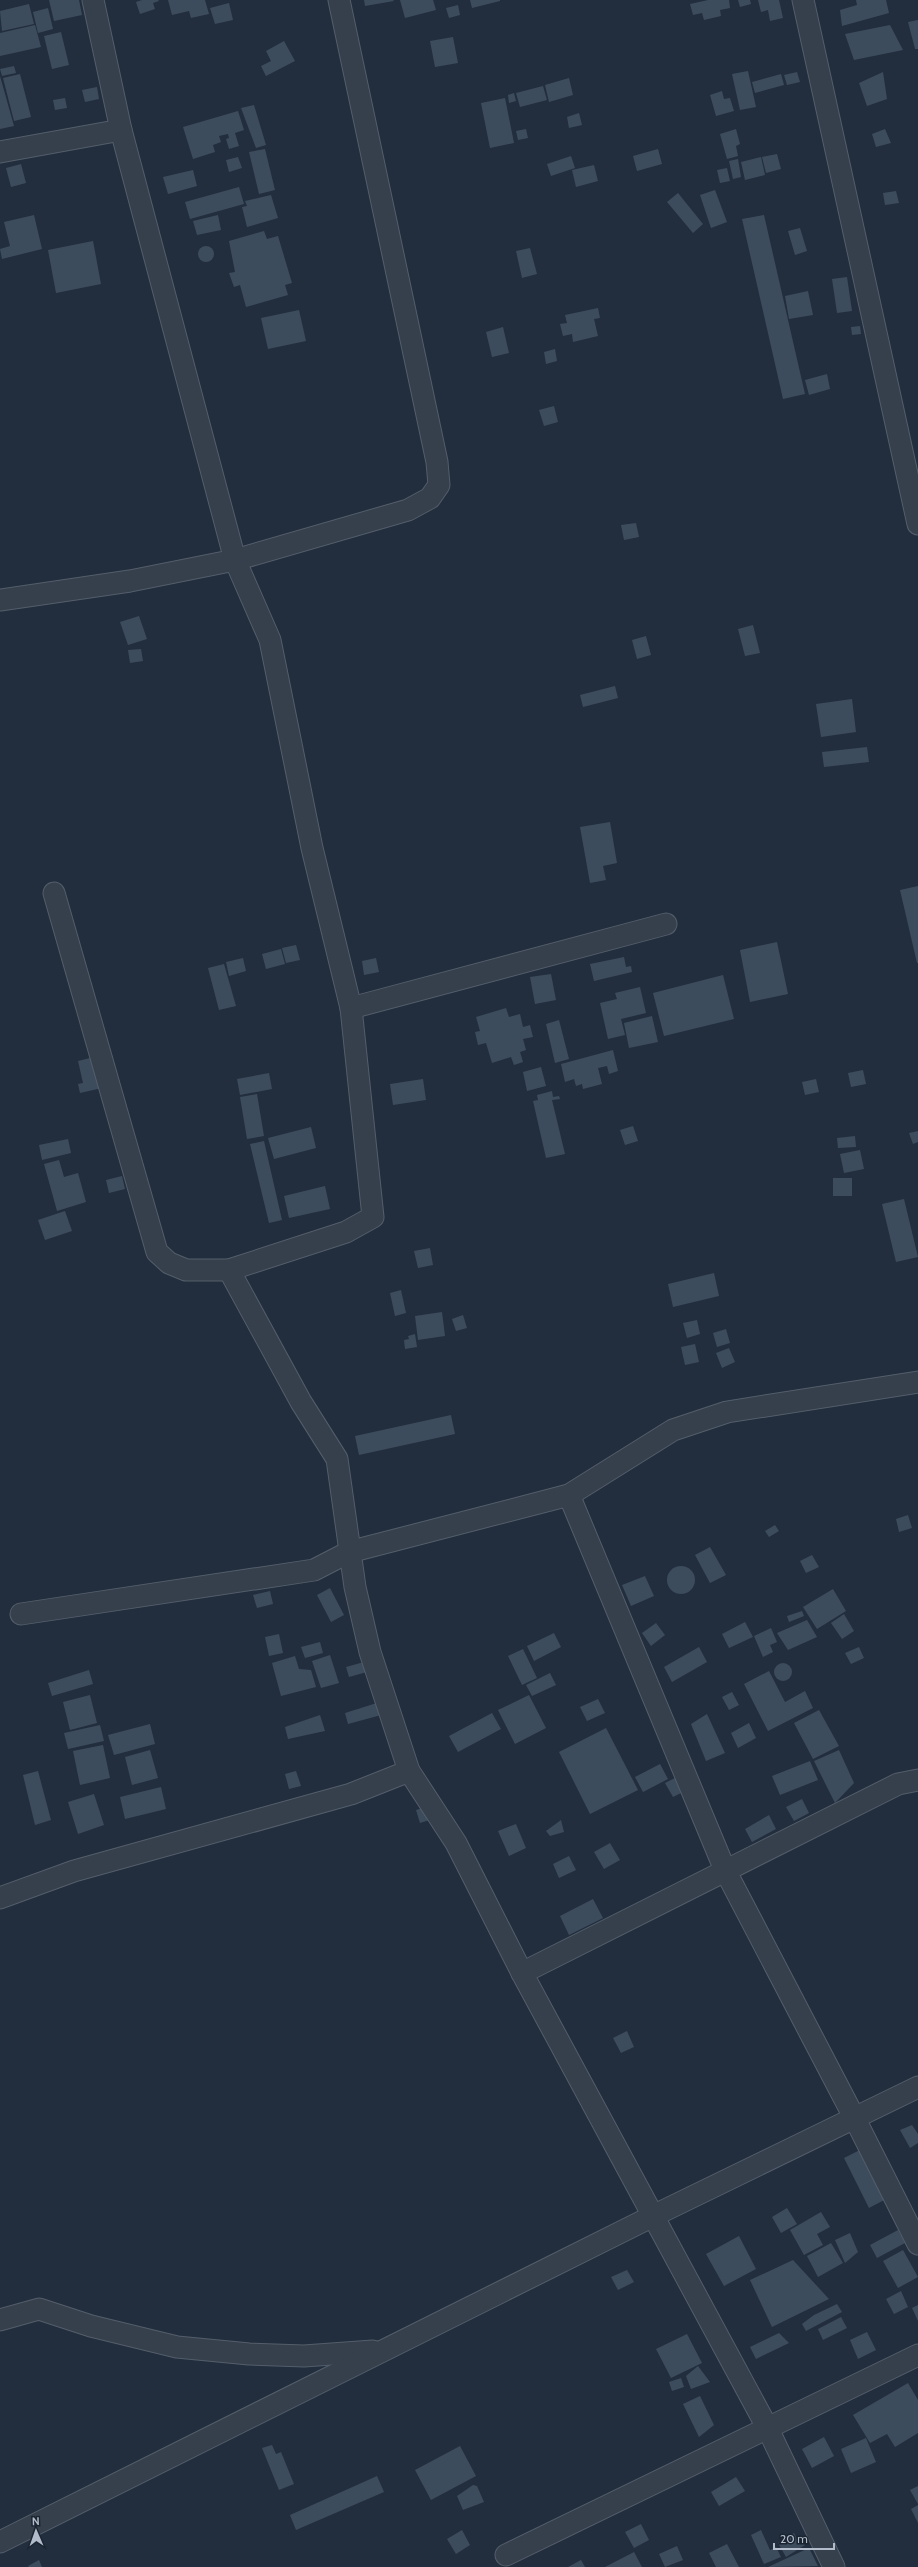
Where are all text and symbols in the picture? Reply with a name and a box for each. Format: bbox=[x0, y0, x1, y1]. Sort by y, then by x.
north arrow bbox=[16, 2511, 56, 2551]
text: N bbox=[32, 2514, 40, 2528]
scale bar bbox=[774, 2525, 834, 2551]
text: 20 m bbox=[780, 2531, 808, 2546]

